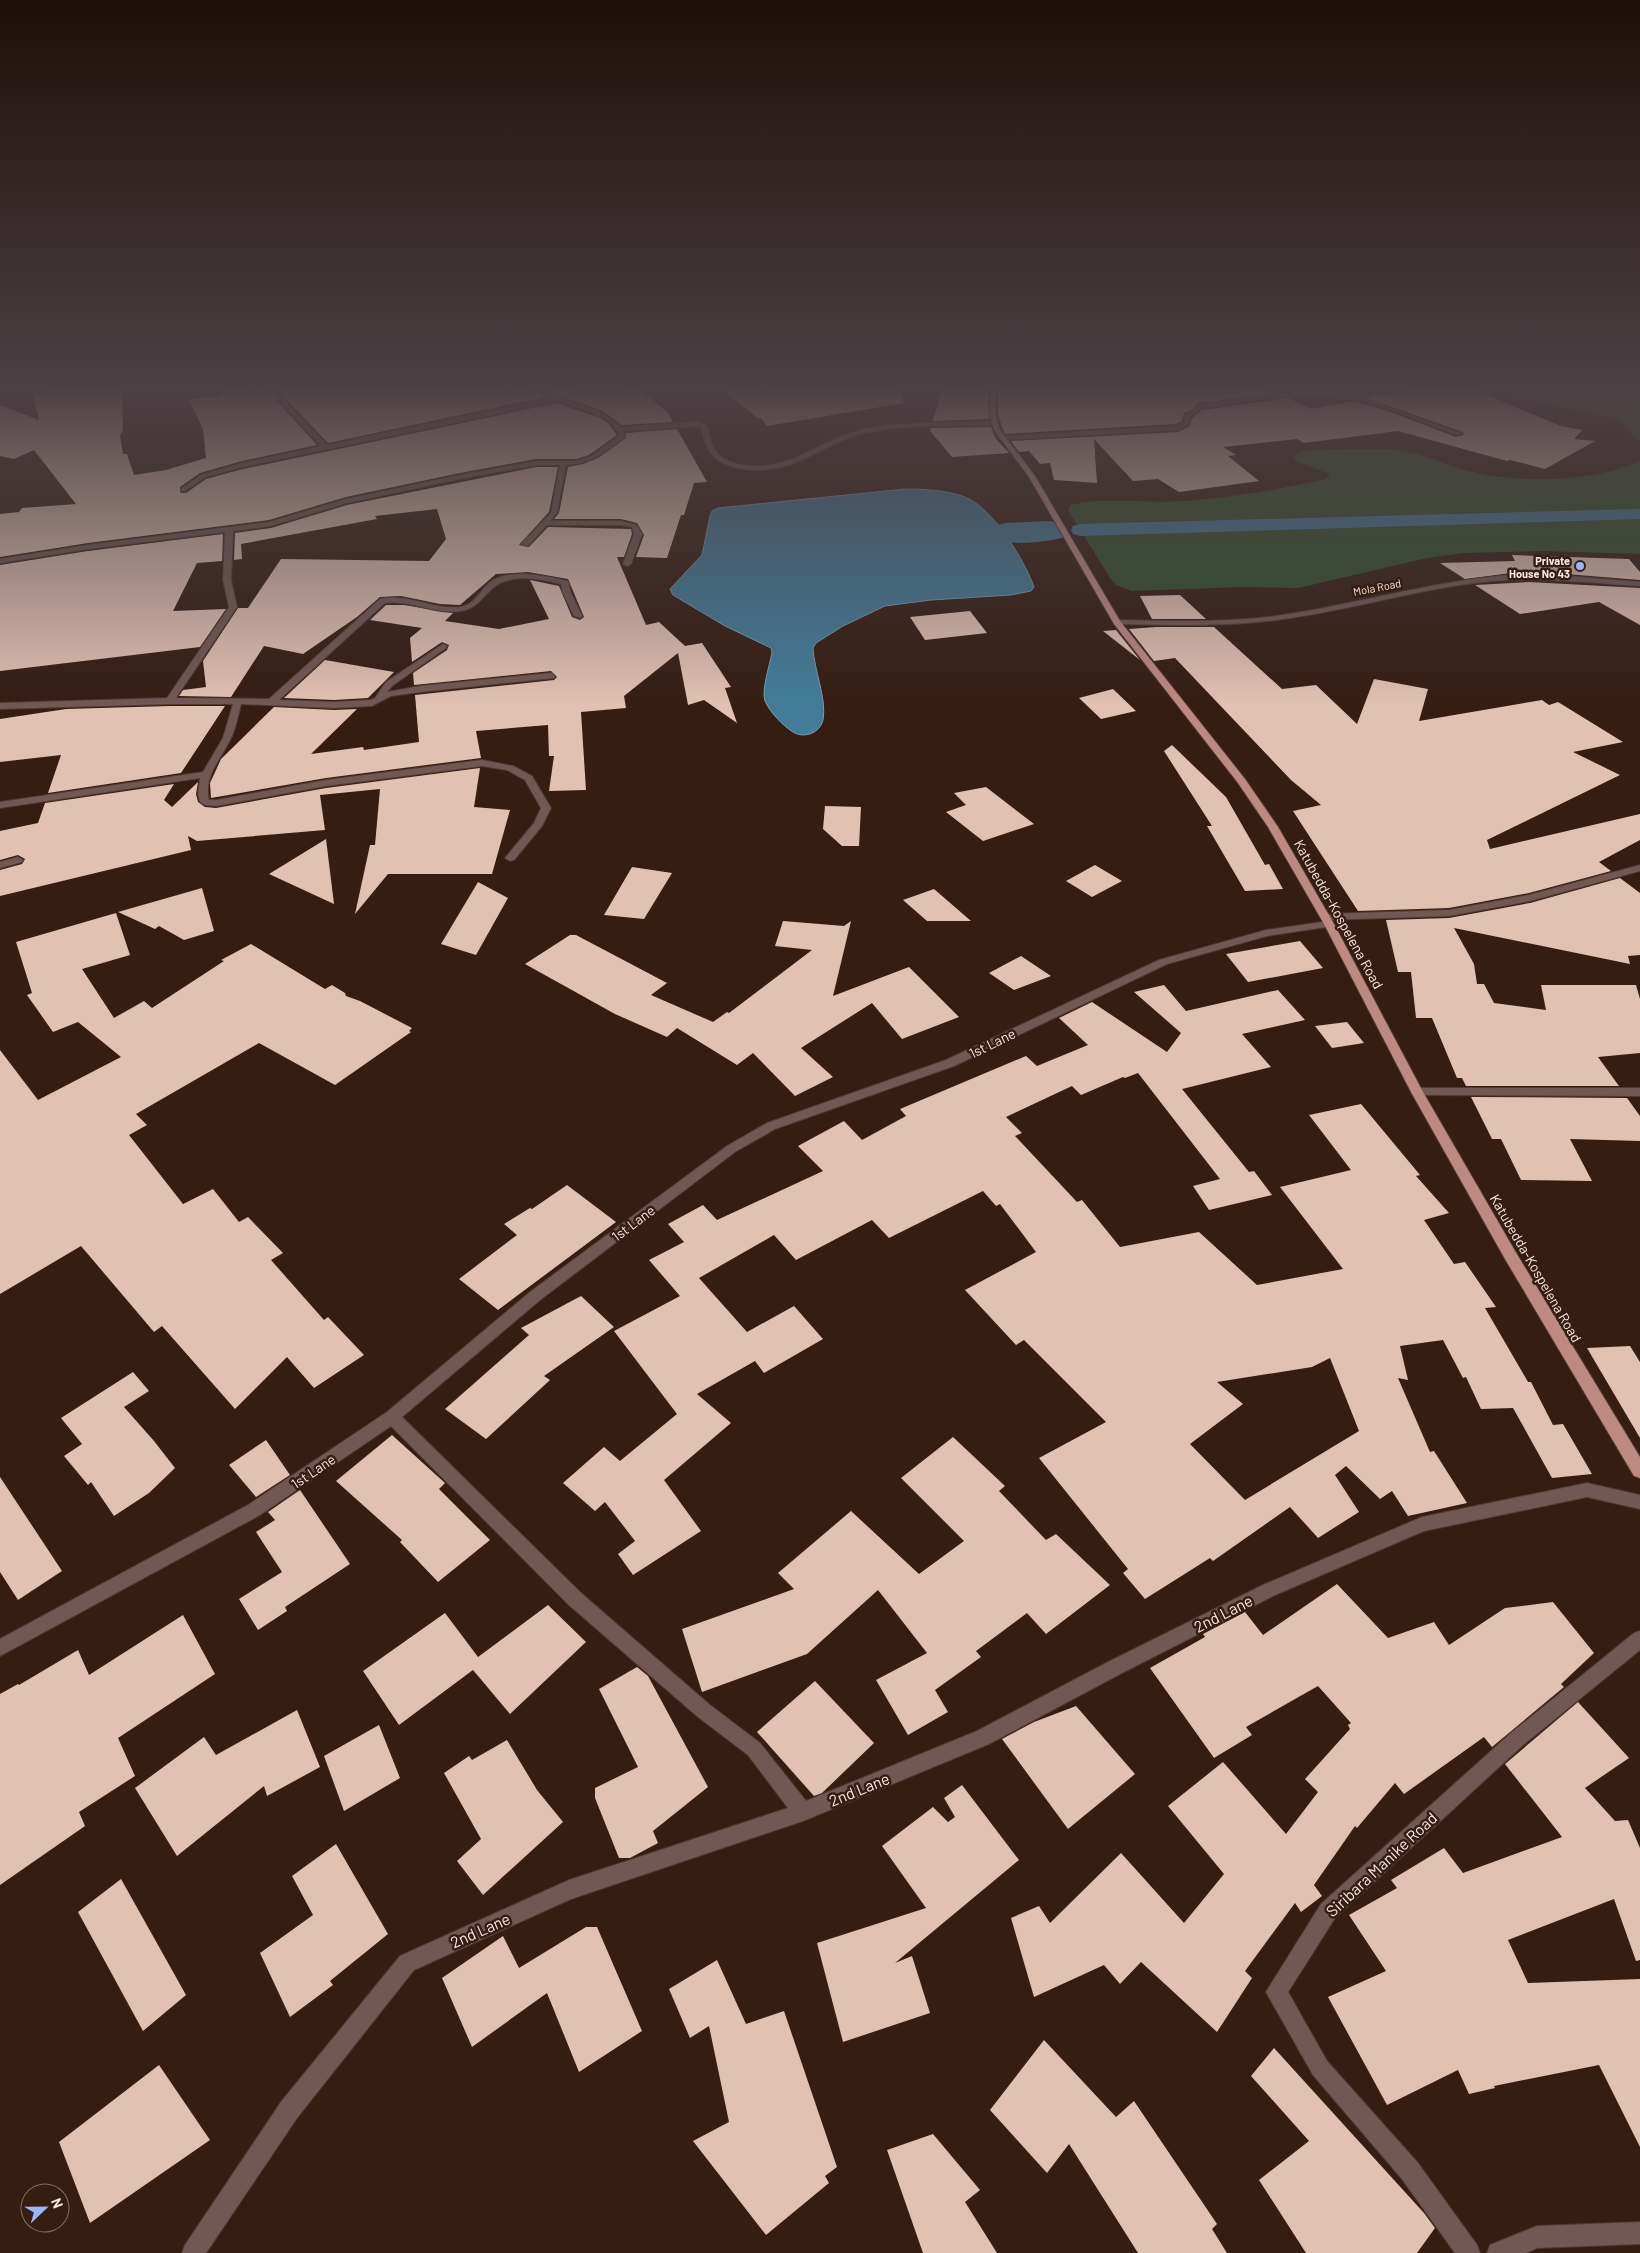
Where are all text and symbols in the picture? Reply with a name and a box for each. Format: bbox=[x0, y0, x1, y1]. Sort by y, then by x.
place label: Private House No 43 bbox=[1509, 554, 1570, 580]
marker: Private House No 43 bbox=[1574, 560, 1586, 572]
street label: Mola Road bbox=[1352, 576, 1402, 598]
street label: Katubedda-Kospelena Road bbox=[1291, 836, 1387, 992]
street label: 1st Lane bbox=[966, 1025, 1018, 1061]
street label: Katubedda-Kospelena Road bbox=[1487, 1191, 1585, 1345]
street label: 1st Lane bbox=[608, 1201, 658, 1245]
street label: 1st Lane bbox=[288, 1450, 338, 1492]
street label: 2nd Lane bbox=[1190, 1590, 1256, 1636]
street label: 2nd Lane bbox=[826, 1768, 892, 1810]
street label: Siribara Manike Road bbox=[1322, 1808, 1440, 1920]
street label: 2nd Lane bbox=[447, 1908, 513, 1952]
north arrow bbox=[20, 2183, 70, 2233]
text: N bbox=[48, 2195, 67, 2210]

